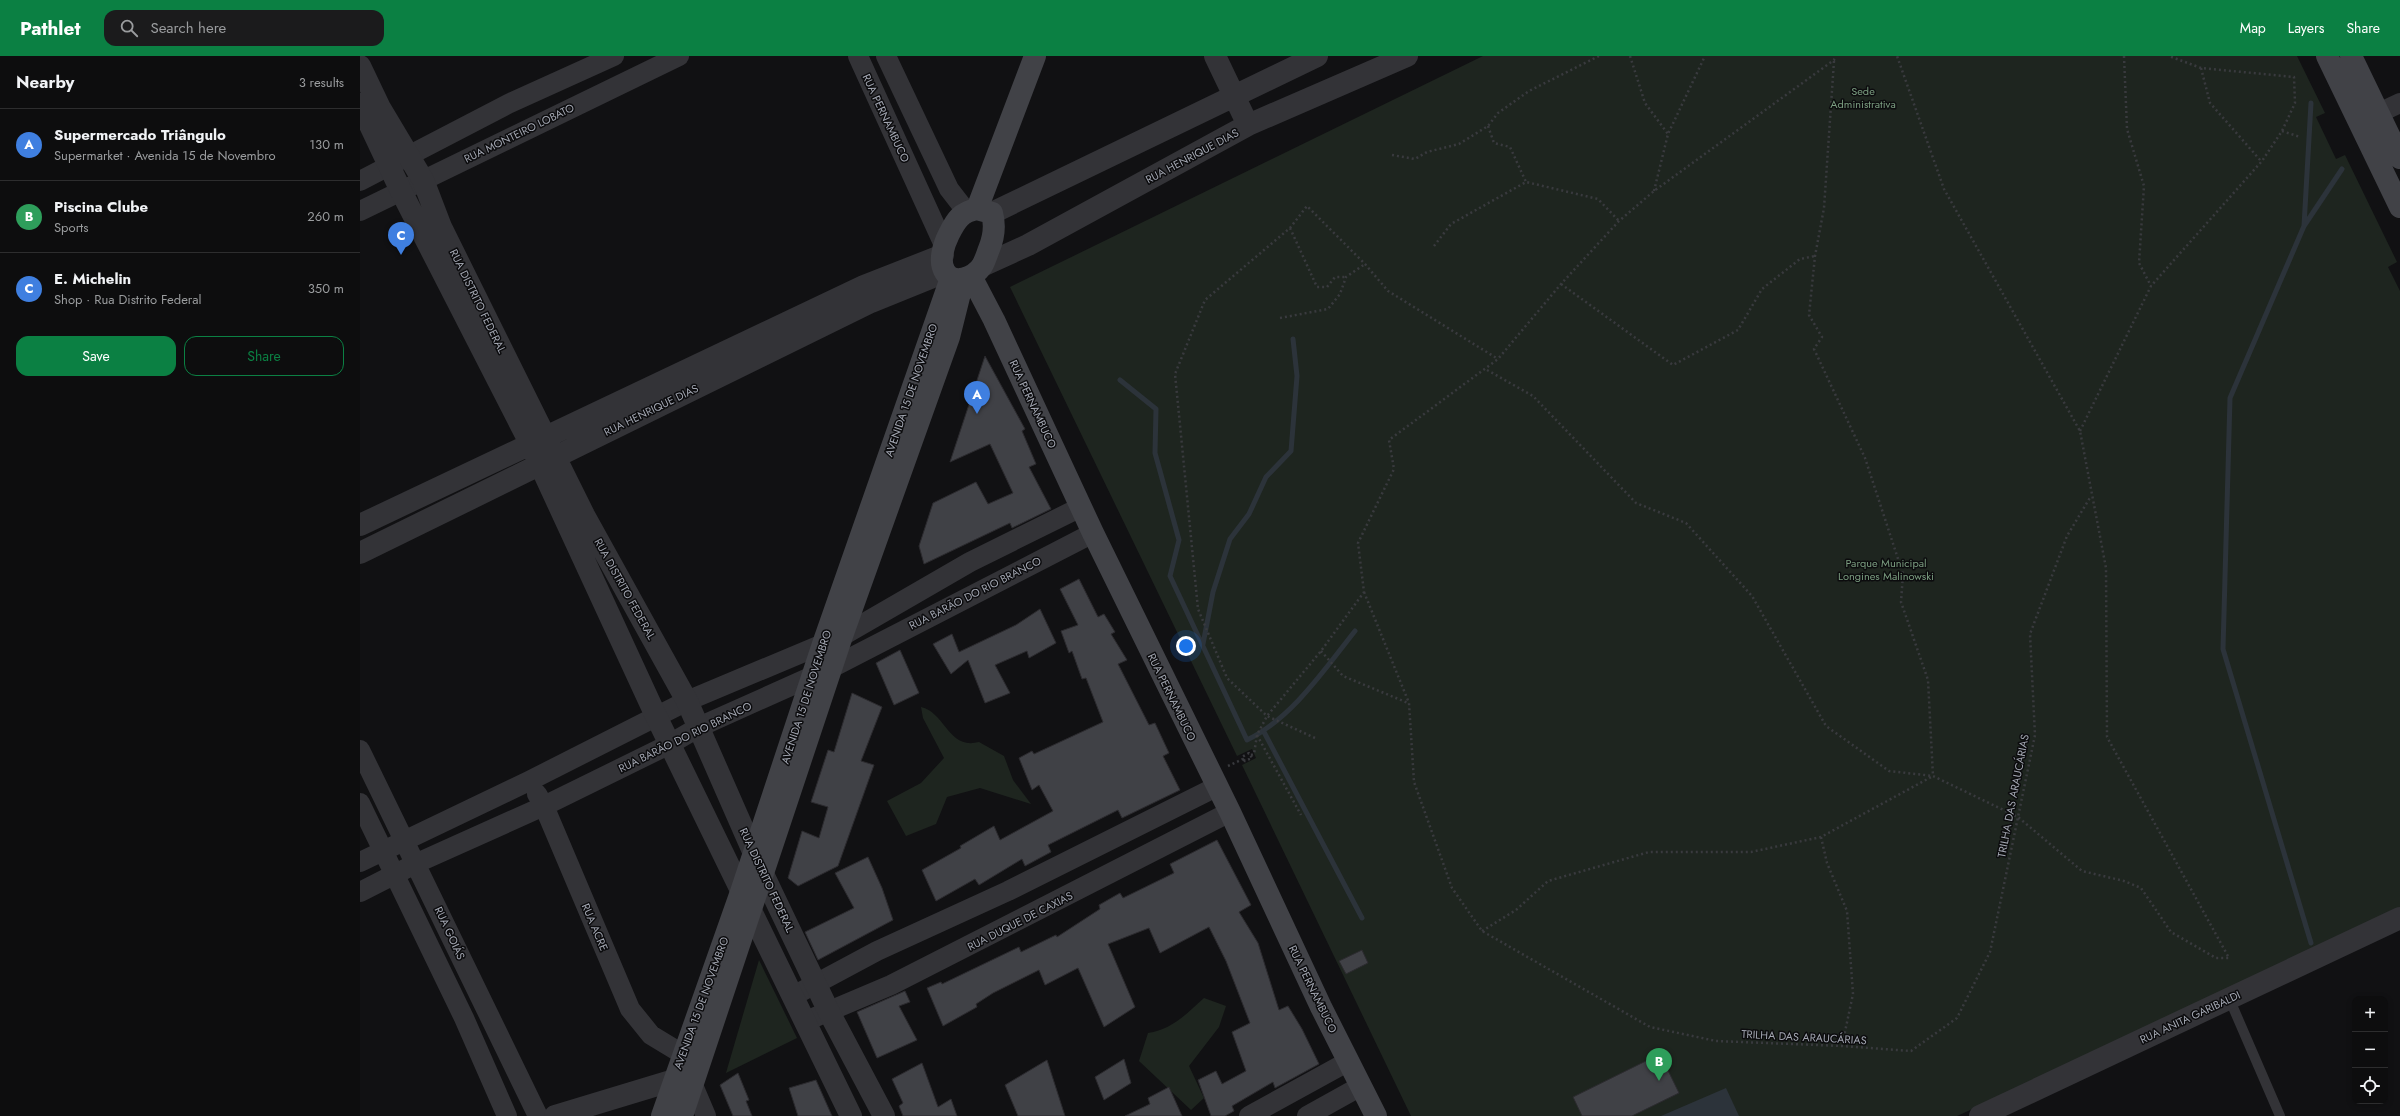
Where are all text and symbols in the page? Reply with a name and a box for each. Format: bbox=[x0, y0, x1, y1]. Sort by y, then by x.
search box bbox=[104, 10, 384, 46]
text: Pathlet bbox=[20, 15, 80, 42]
icon: search bbox=[118, 17, 140, 39]
text: Search here bbox=[150, 17, 226, 39]
text: Map bbox=[2240, 18, 2266, 38]
text: Layers bbox=[2288, 18, 2324, 38]
text: Share bbox=[2346, 18, 2380, 38]
text: Nearby bbox=[16, 70, 74, 94]
street label: RUA PERNAMBUCO bbox=[859, 71, 914, 165]
text: 3 results bbox=[299, 73, 344, 92]
park label: Sede Administrativa bbox=[1830, 83, 1896, 112]
street label: RUA MONTEIRO LOBATO bbox=[461, 99, 577, 167]
text: Supermercado Triângulo bbox=[54, 124, 226, 146]
street label: RUA HENRIQUE DIAS bbox=[1143, 125, 1241, 187]
text: A bbox=[24, 135, 34, 154]
text: 130 m bbox=[309, 135, 344, 154]
text: Supermarket · Avenida 15 de Novembro bbox=[54, 146, 276, 165]
text: Piscina Clube bbox=[54, 196, 148, 218]
text: B bbox=[25, 207, 33, 226]
text: 260 m bbox=[307, 207, 344, 226]
text: Sports bbox=[54, 218, 88, 237]
pin: C bbox=[388, 222, 414, 255]
street label: RUA DISTRITO FEDERAL bbox=[446, 246, 510, 356]
text: E. Michelin bbox=[54, 268, 131, 290]
text: C bbox=[24, 279, 34, 298]
text: 350 m bbox=[308, 279, 344, 298]
text: Shop · Rua Distrito Federal bbox=[54, 290, 202, 309]
street label: AVENIDA 15 DE NOVEMBRO bbox=[881, 321, 941, 459]
button: Save bbox=[16, 336, 176, 376]
button: Share bbox=[184, 336, 344, 376]
street label: RUA PERNAMBUCO bbox=[1006, 357, 1061, 451]
street label: RUA HENRIQUE DIAS bbox=[601, 380, 701, 440]
pin: A bbox=[964, 381, 990, 414]
street label: RUA DISTRITO FEDERAL bbox=[590, 535, 660, 643]
street label: RUA BARÃO DO RIO BRANCO bbox=[906, 552, 1044, 633]
park label: Parque Municipal Longines Malinowski bbox=[1838, 555, 1934, 584]
street label: AVENIDA 15 DE NOVEMBRO bbox=[777, 628, 835, 766]
your location bbox=[1176, 636, 1196, 656]
street label: RUA PERNAMBUCO bbox=[1144, 650, 1200, 744]
street label: RUA BARÃO DO RIO BRANCO bbox=[616, 698, 755, 776]
street label: TRILHA DAS ARAUCÁRIAS bbox=[1993, 733, 2033, 859]
street label: RUA DISTRITO FEDERAL bbox=[736, 825, 798, 935]
street label: RUA DUQUE DE CAXIAS bbox=[964, 887, 1076, 955]
street label: RUA ACRE bbox=[578, 901, 612, 953]
street label: RUA GOIÁS bbox=[431, 904, 469, 962]
street label: AVENIDA 15 DE NOVEMBRO bbox=[670, 934, 733, 1071]
street label: RUA PERNAMBUCO bbox=[1285, 942, 1341, 1036]
street label: RUA ANITA GARIBALDI bbox=[2137, 987, 2243, 1047]
map controls bbox=[2352, 996, 2388, 1104]
button: + bbox=[2352, 996, 2388, 1032]
street label: TRILHA DAS ARAUCÁRIAS bbox=[1741, 1026, 1867, 1048]
button: − bbox=[2352, 1032, 2388, 1068]
pin: B bbox=[1646, 1048, 1672, 1081]
button: locate bbox=[2352, 1068, 2388, 1104]

